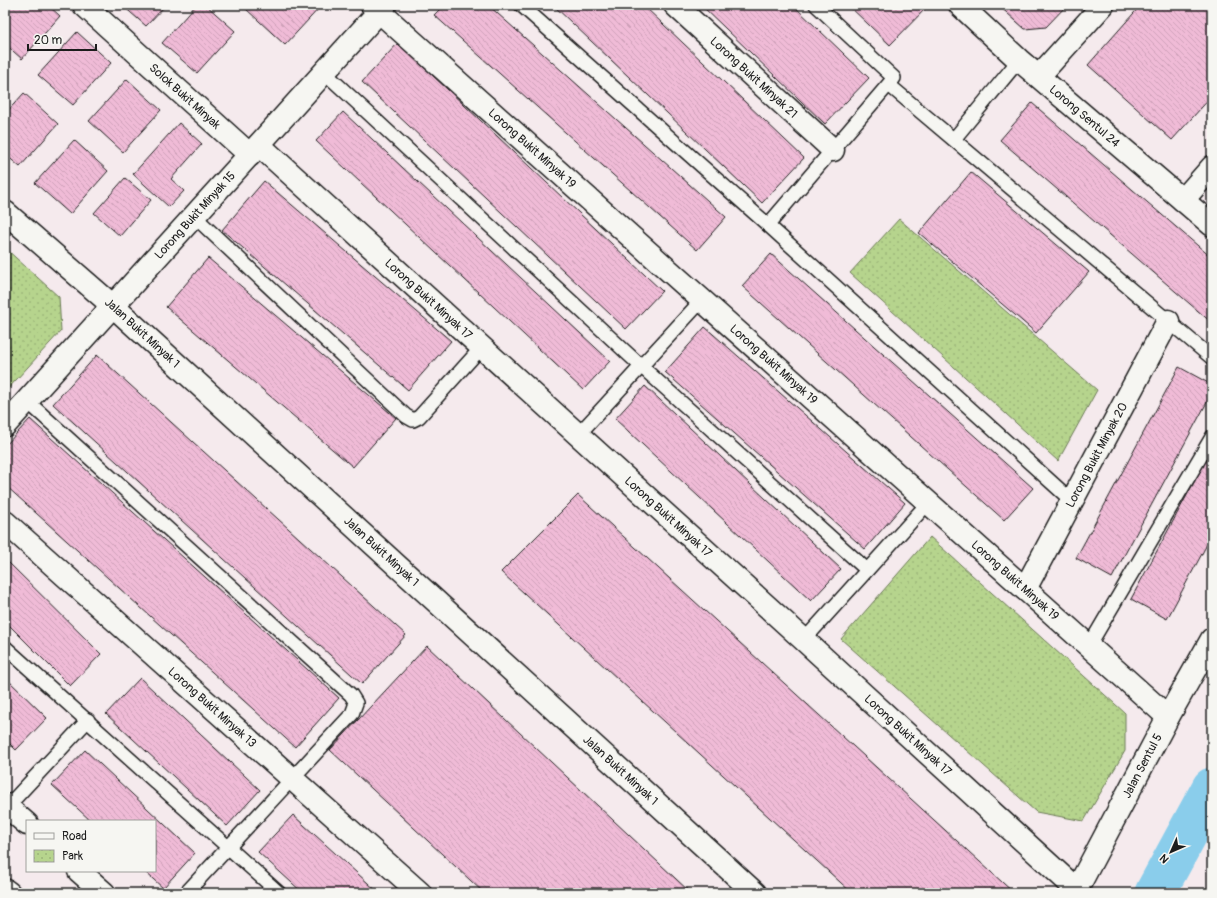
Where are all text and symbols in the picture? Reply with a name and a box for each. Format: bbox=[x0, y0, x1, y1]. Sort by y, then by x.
scale bar bbox=[28, 26, 96, 52]
text: 20 m bbox=[34, 33, 63, 48]
street label: Lorong Bukit Minyak 21 bbox=[707, 34, 800, 122]
street label: Solok Bukit Minyak bbox=[146, 61, 223, 133]
street label: Lorong Sentul 24 bbox=[1046, 82, 1123, 151]
street label: Lorong Bukit Minyak 19 bbox=[485, 105, 579, 192]
street label: Lorong Bukit Minyak 15 bbox=[152, 168, 239, 263]
street label: Lorong Bukit Minyak 17 bbox=[381, 256, 476, 343]
street label: Jalan Bukit Minyak 1 bbox=[101, 295, 183, 371]
street label: Lorong Bukit Minyak 19 bbox=[726, 321, 821, 408]
street label: Lorong Bukit Minyak 20 bbox=[1063, 400, 1131, 510]
street label: Lorong Bukit Minyak 17 bbox=[621, 474, 715, 561]
street label: Jalan Bukit Minyak 1 bbox=[340, 514, 422, 590]
street label: Lorong Bukit Minyak 19 bbox=[968, 537, 1062, 624]
street label: Lorong Bukit Minyak 13 bbox=[165, 664, 259, 751]
street label: Lorong Bukit Minyak 17 bbox=[861, 692, 955, 780]
street label: Jalan Sentul 5 bbox=[1119, 731, 1166, 801]
street label: Jalan Bukit Minyak 1 bbox=[580, 732, 661, 809]
legend bbox=[26, 820, 156, 872]
text: Road bbox=[62, 829, 87, 844]
north arrow bbox=[1151, 832, 1191, 872]
text: Park bbox=[62, 849, 83, 864]
text: N bbox=[1157, 851, 1172, 866]

